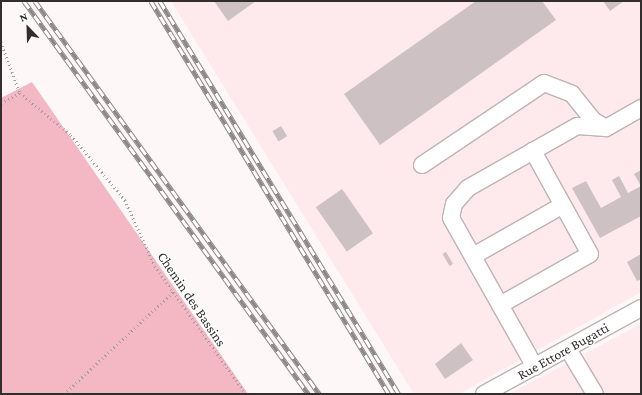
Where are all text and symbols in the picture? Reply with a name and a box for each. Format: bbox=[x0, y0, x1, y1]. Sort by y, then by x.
north arrow bbox=[8, 8, 48, 48]
text: N bbox=[18, 10, 29, 24]
street label: Chemin des Bassins bbox=[154, 249, 230, 349]
street label: Rue Ettore Bugatti bbox=[514, 319, 612, 383]

